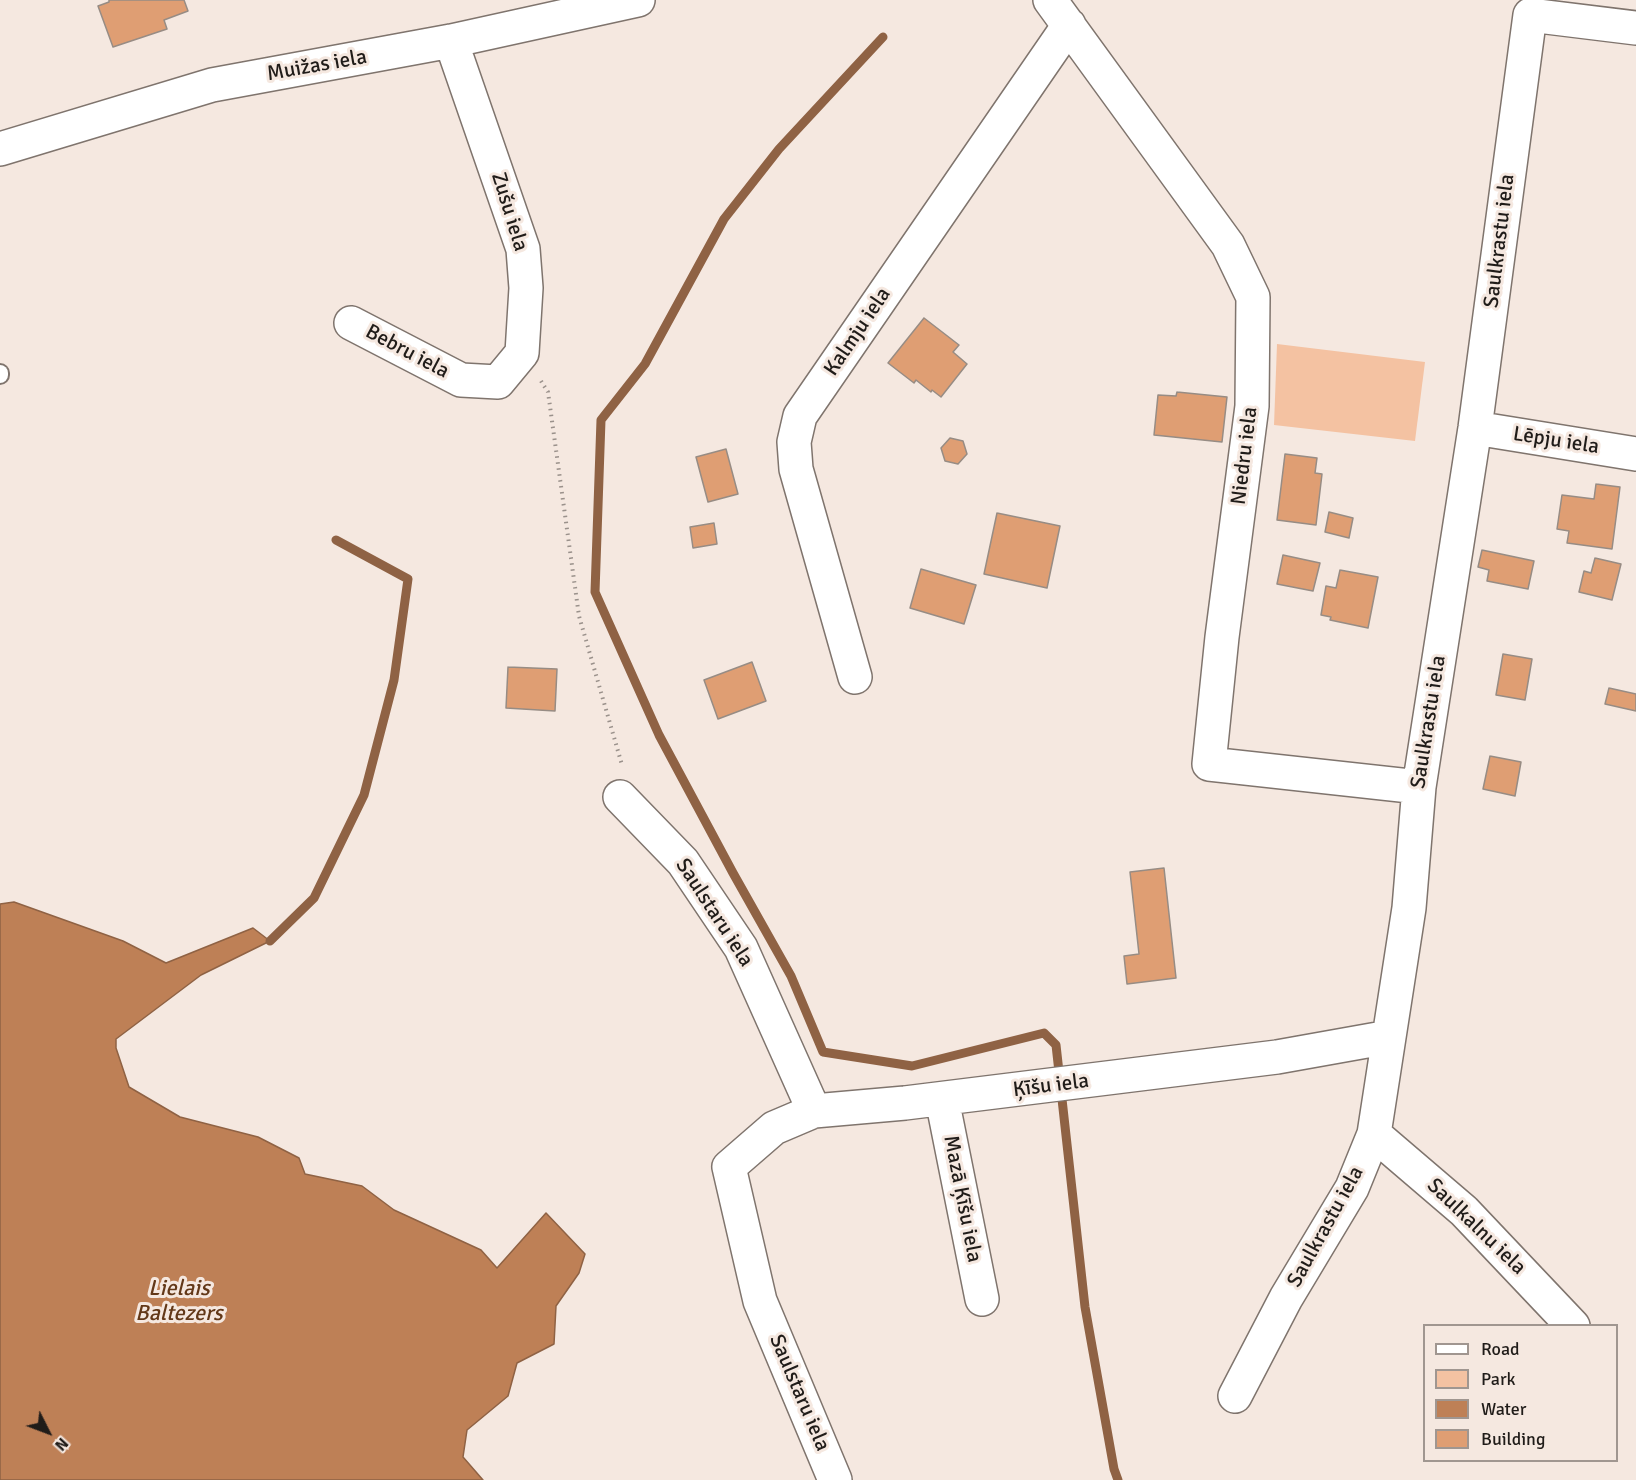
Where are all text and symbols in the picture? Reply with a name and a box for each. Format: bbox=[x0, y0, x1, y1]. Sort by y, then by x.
street label: Muižas iela bbox=[265, 45, 369, 87]
street label: Zušu iela bbox=[485, 170, 533, 254]
street label: Saulkrastu iela bbox=[1479, 173, 1521, 309]
street label: Kalmju iela bbox=[819, 283, 897, 381]
street label: Bebru iela bbox=[361, 319, 453, 385]
street label: Niedru iela bbox=[1226, 406, 1264, 506]
street label: Lēpju iela bbox=[1511, 422, 1601, 460]
street label: Saulkrastu iela bbox=[1406, 654, 1452, 790]
street label: Saulstaru iela bbox=[670, 854, 758, 972]
street label: Ķīšu iela bbox=[1011, 1069, 1091, 1103]
street label: Mazā Ķīšu iela bbox=[937, 1133, 987, 1265]
street label: Saulkrastu iela bbox=[1282, 1162, 1370, 1292]
street label: Saulkalnu iela bbox=[1421, 1174, 1531, 1280]
water label: Lielais Baltezers bbox=[135, 1276, 223, 1328]
legend bbox=[1423, 1324, 1618, 1462]
street label: Saulstaru iela bbox=[763, 1331, 835, 1455]
text: Road bbox=[1481, 1338, 1520, 1360]
text: Park bbox=[1481, 1368, 1516, 1390]
text: Water bbox=[1481, 1398, 1526, 1420]
north arrow bbox=[18, 1402, 78, 1462]
text: Building bbox=[1481, 1428, 1545, 1450]
text: N bbox=[50, 1433, 73, 1455]

